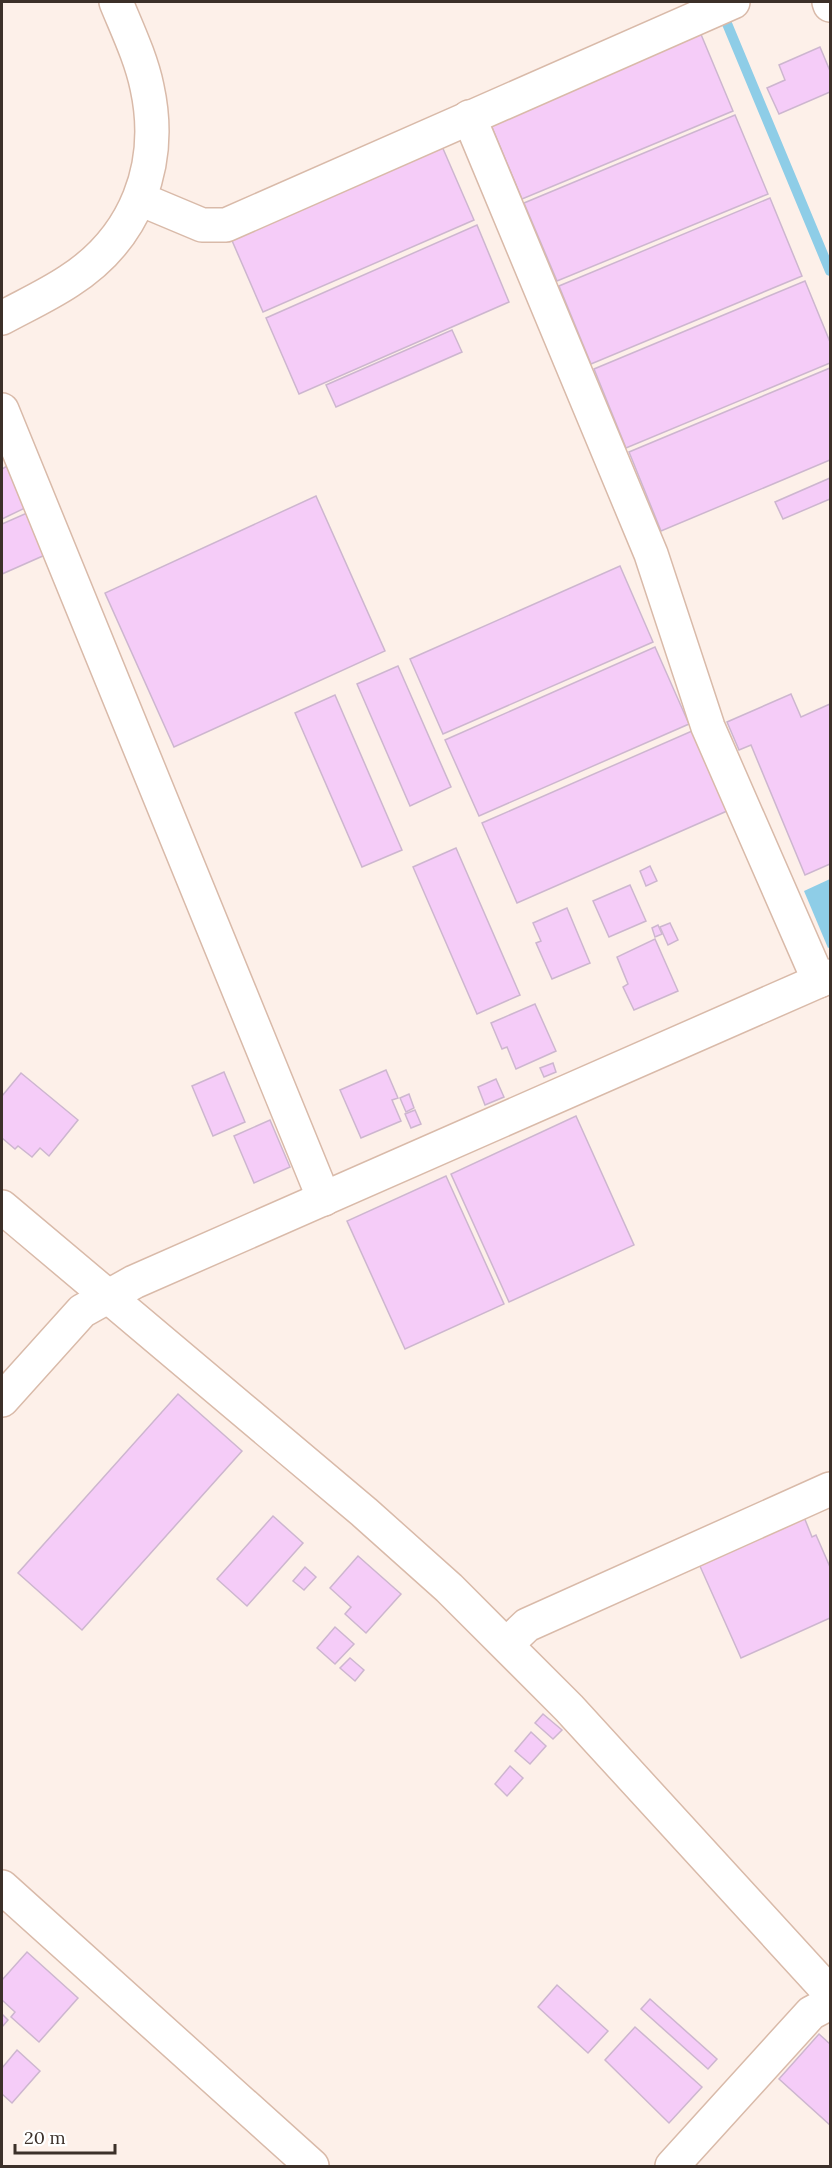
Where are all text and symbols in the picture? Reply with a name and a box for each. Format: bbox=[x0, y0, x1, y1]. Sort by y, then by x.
scale bar bbox=[15, 2117, 116, 2155]
text: 20 m bbox=[24, 2126, 66, 2149]

